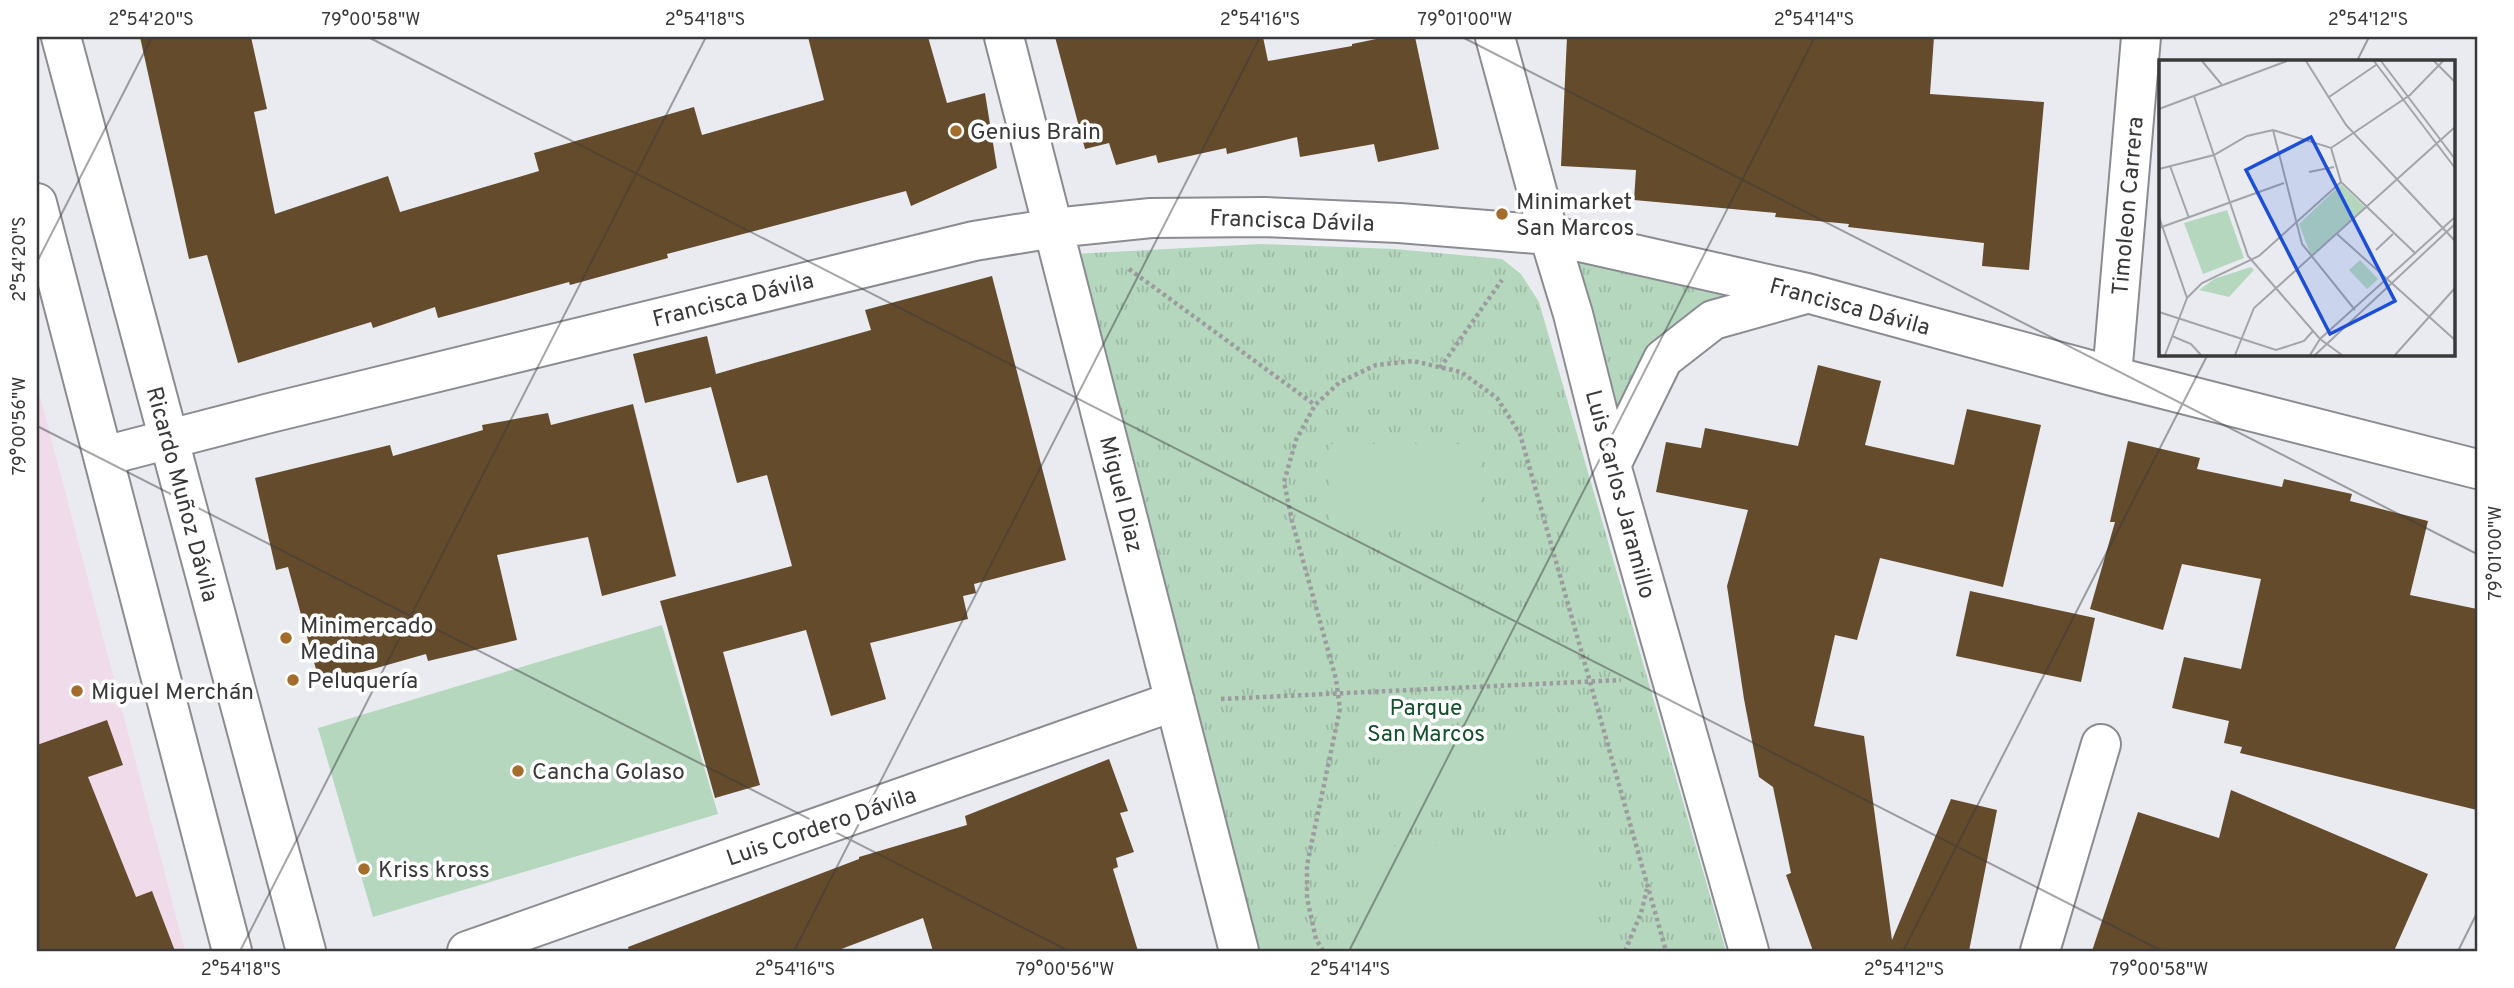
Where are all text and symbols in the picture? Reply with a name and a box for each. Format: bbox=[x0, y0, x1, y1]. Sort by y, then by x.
text: 2°54'20"S bbox=[108, 9, 194, 32]
text: 79°00'58"W bbox=[322, 9, 420, 32]
text: 2°54'18"S bbox=[665, 9, 745, 32]
text: 2°54'16"S bbox=[1220, 9, 1300, 32]
text: 79°01'00"W bbox=[1418, 9, 1512, 32]
text: 2°54'14"S bbox=[1774, 9, 1854, 32]
text: 2°54'12"S bbox=[2328, 9, 2408, 32]
inset map bbox=[2159, 60, 2454, 355]
street label: Timoleon Carrera bbox=[2107, 116, 2152, 297]
place label: Genius Brain bbox=[970, 119, 1101, 148]
marker: Genius Brain bbox=[948, 123, 964, 139]
place label: Minimarket San Marcos bbox=[1516, 189, 1634, 244]
street label: Francisca Dávila bbox=[1209, 205, 1375, 240]
marker: Minimarket San Marcos bbox=[1494, 206, 1510, 222]
text: 2°54'20"S bbox=[9, 216, 32, 302]
street label: Francisca Dávila bbox=[650, 267, 817, 335]
street label: Francisca Dávila bbox=[1766, 273, 1933, 344]
text: 79°00'56"W bbox=[9, 377, 32, 475]
street label: Ricardo Muñoz Dávila bbox=[138, 384, 223, 605]
street label: Luis Carlos Jaramillo bbox=[1577, 387, 1660, 602]
street label: Miguel Diaz bbox=[1091, 433, 1148, 556]
text: 79°01'00"W bbox=[2485, 506, 2508, 600]
place label: Minimercado Medina bbox=[300, 613, 433, 668]
marker: Minimercado Medina bbox=[278, 630, 294, 646]
place label: Peluquería bbox=[307, 668, 418, 697]
marker: Peluquería bbox=[285, 672, 301, 688]
place label: Miguel Merchán bbox=[91, 679, 254, 708]
marker: Miguel Merchán bbox=[69, 683, 85, 699]
park label: Parque San Marcos bbox=[1367, 695, 1485, 750]
place label: Cancha Golaso bbox=[532, 759, 685, 788]
marker: Cancha Golaso bbox=[510, 763, 526, 779]
street label: Luis Cordero Dávila bbox=[723, 782, 921, 874]
place label: Kriss kross bbox=[378, 857, 490, 886]
marker: Kriss kross bbox=[356, 861, 372, 877]
text: 2°54'18"S bbox=[201, 959, 281, 982]
text: 2°54'16"S bbox=[755, 959, 835, 982]
text: 79°00'56"W bbox=[1016, 959, 1114, 982]
text: 2°54'14"S bbox=[1310, 959, 1390, 982]
text: 2°54'12"S bbox=[1864, 959, 1944, 982]
text: 79°00'58"W bbox=[2110, 959, 2208, 982]

